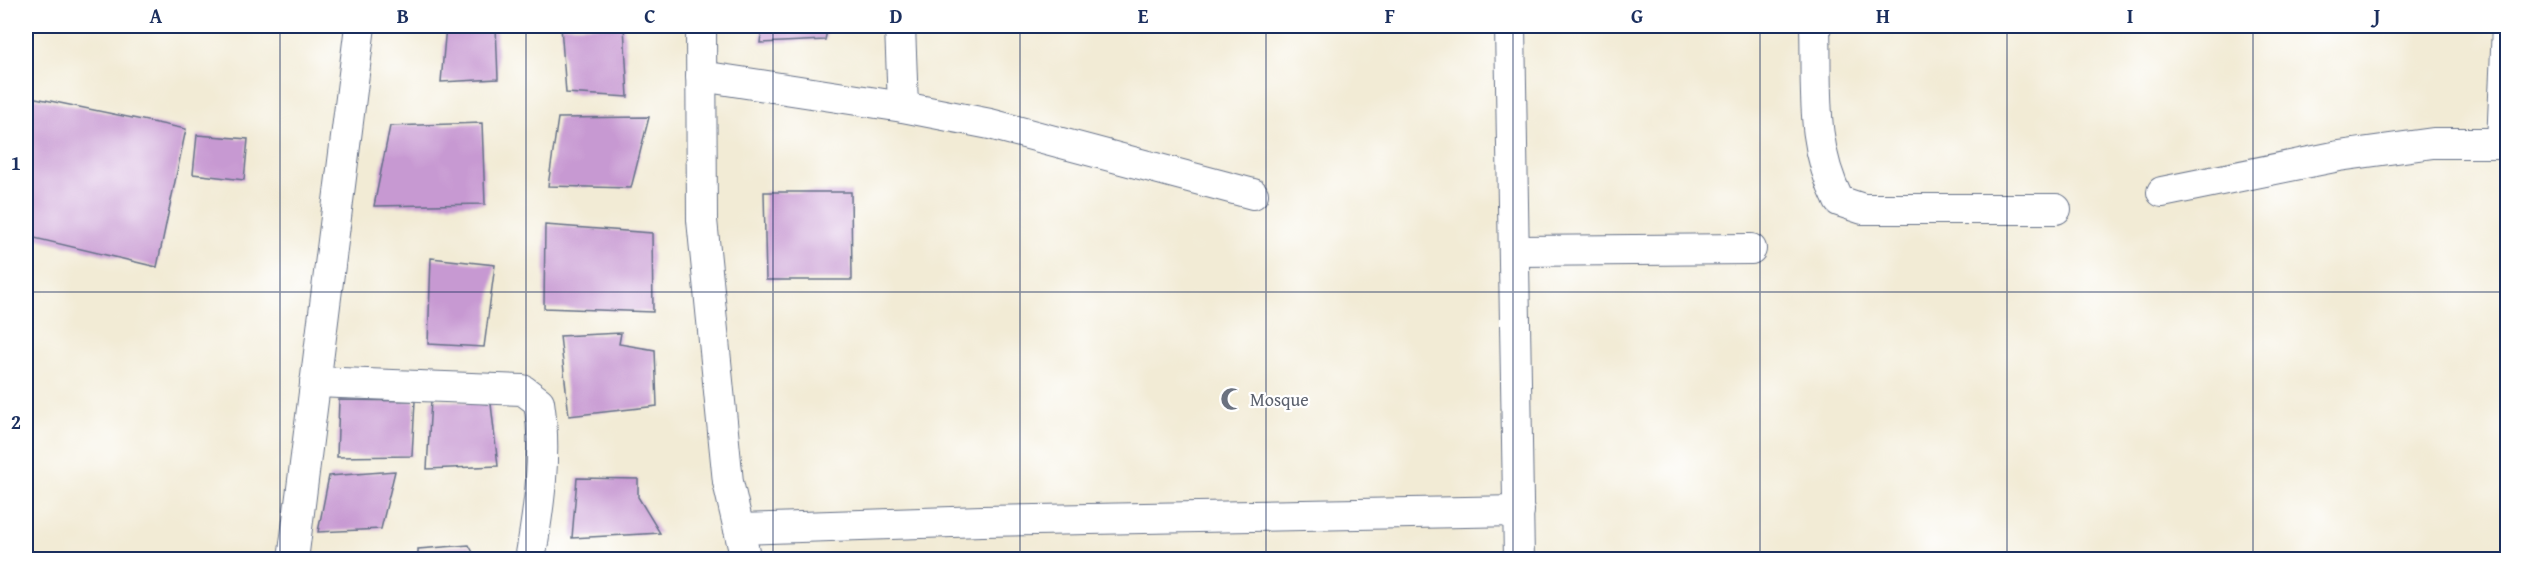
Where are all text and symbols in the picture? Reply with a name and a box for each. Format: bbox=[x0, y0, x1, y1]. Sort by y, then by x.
text: A bbox=[150, 1, 163, 30]
text: B bbox=[397, 1, 409, 30]
text: C bbox=[644, 1, 656, 30]
text: D bbox=[889, 1, 903, 30]
text: E bbox=[1138, 1, 1149, 30]
text: F bbox=[1385, 1, 1395, 30]
text: G bbox=[1631, 1, 1643, 30]
text: H bbox=[1876, 1, 1890, 30]
text: I bbox=[2127, 1, 2133, 30]
text: J bbox=[2371, 1, 2381, 30]
text: 1 bbox=[11, 148, 21, 177]
mosque icon: Mosque bbox=[1219, 386, 1245, 412]
place label: Mosque bbox=[1250, 386, 1309, 413]
text: 2 bbox=[11, 407, 21, 436]

